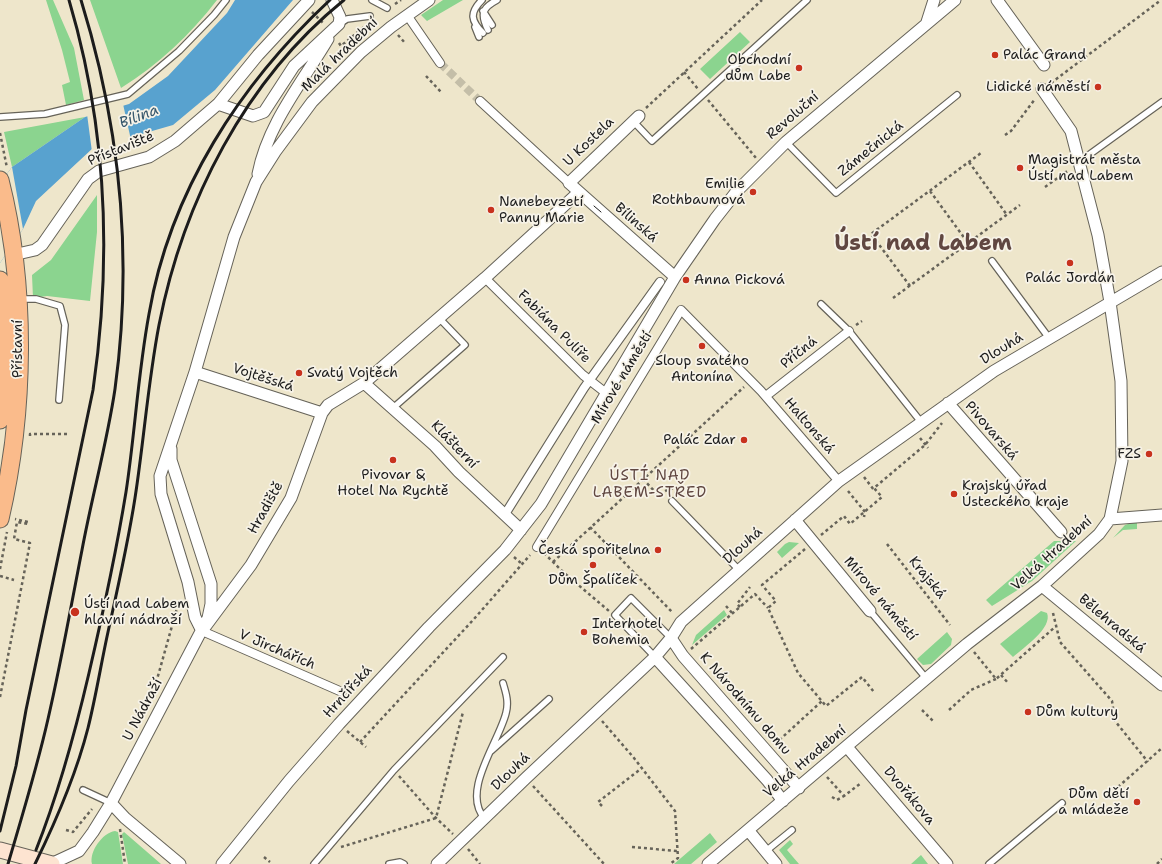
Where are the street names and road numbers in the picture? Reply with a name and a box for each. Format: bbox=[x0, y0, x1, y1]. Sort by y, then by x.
street label: Malá hradební bbox=[298, 14, 382, 96]
street label: Revoluční bbox=[763, 89, 823, 143]
street label: U Kostela bbox=[560, 114, 618, 170]
street label: Zámečnická bbox=[835, 118, 907, 180]
street label: Přístaviště bbox=[85, 128, 157, 170]
street label: Bílinská bbox=[611, 200, 661, 246]
street label: Fabiána Pulíře bbox=[514, 287, 594, 367]
street label: Přístavní bbox=[10, 320, 26, 378]
street label: Mírové náměstí bbox=[588, 329, 656, 427]
street label: Dlouhá bbox=[978, 329, 1026, 369]
street label: Příčná bbox=[777, 333, 821, 373]
street label: Vojtěšská bbox=[230, 360, 296, 396]
street label: Haltonská bbox=[780, 395, 838, 457]
street label: Pivovarská bbox=[961, 398, 1021, 464]
street label: Klášterní bbox=[427, 417, 481, 473]
street label: Hradiště bbox=[245, 479, 287, 537]
street label: Velká Hradební bbox=[1008, 513, 1096, 595]
street label: Dlouhá bbox=[720, 524, 766, 568]
street label: Mírové náměstí bbox=[840, 553, 920, 645]
street label: Krajská bbox=[905, 554, 949, 602]
street label: Bělehradská bbox=[1075, 591, 1149, 657]
street label: V Jirchářích bbox=[236, 626, 318, 674]
street label: K Národnímu domu bbox=[696, 649, 794, 759]
street label: Hrnčířská bbox=[320, 662, 376, 722]
street label: U Nádraží bbox=[120, 676, 166, 744]
street label: Velká Hradební bbox=[760, 722, 850, 802]
street label: Dlouhá bbox=[488, 750, 534, 794]
street label: Dvořákova bbox=[880, 763, 938, 829]

